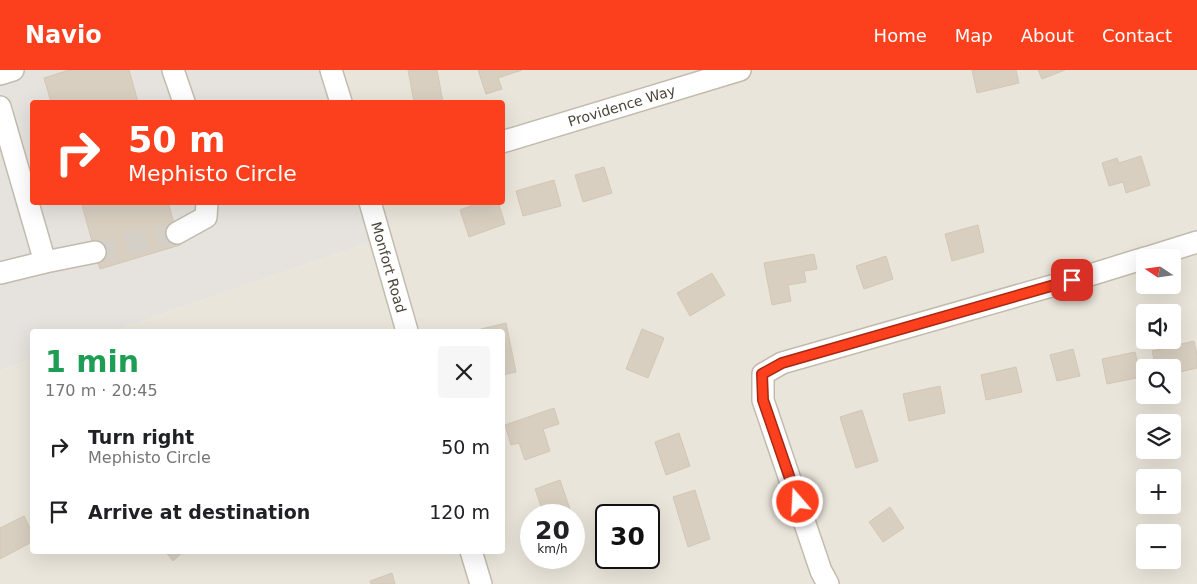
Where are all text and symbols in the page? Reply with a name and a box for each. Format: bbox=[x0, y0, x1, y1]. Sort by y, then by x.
text: Navio bbox=[25, 21, 102, 49]
text: Home bbox=[874, 25, 927, 46]
text: Map bbox=[955, 25, 993, 46]
text: About bbox=[1021, 25, 1074, 46]
text: Contact bbox=[1102, 25, 1172, 46]
street label: Providence Way bbox=[566, 82, 677, 130]
icon: right bbox=[45, 120, 110, 185]
text: 50 m bbox=[128, 120, 225, 160]
text: Mephisto Circle bbox=[128, 161, 297, 186]
street label: Monfort Road bbox=[368, 220, 409, 315]
north arrow bbox=[1136, 249, 1181, 294]
map controls bbox=[1136, 249, 1181, 569]
pin bbox=[1051, 259, 1093, 301]
icon: arrive bbox=[1058, 266, 1086, 294]
button: sound bbox=[1136, 304, 1181, 349]
text: 1 min bbox=[45, 344, 139, 379]
button: close bbox=[438, 346, 490, 398]
button: search bbox=[1136, 359, 1181, 404]
text: 170 m · 20:45 bbox=[45, 381, 158, 400]
button: layers bbox=[1136, 414, 1181, 459]
text: Turn right bbox=[88, 426, 194, 448]
icon: right bbox=[45, 433, 73, 461]
text: 50 m bbox=[441, 436, 490, 458]
text: Mephisto Circle bbox=[88, 448, 211, 467]
button: + bbox=[1136, 469, 1181, 514]
position arrow bbox=[771, 475, 823, 527]
icon: arrive bbox=[45, 498, 73, 526]
text: Arrive at destination bbox=[88, 501, 310, 523]
text: 120 m bbox=[429, 501, 490, 523]
speed limit sign: 30 bbox=[595, 504, 660, 569]
text: 20 bbox=[535, 516, 570, 545]
button: − bbox=[1136, 524, 1181, 569]
text: km/h bbox=[537, 542, 568, 556]

